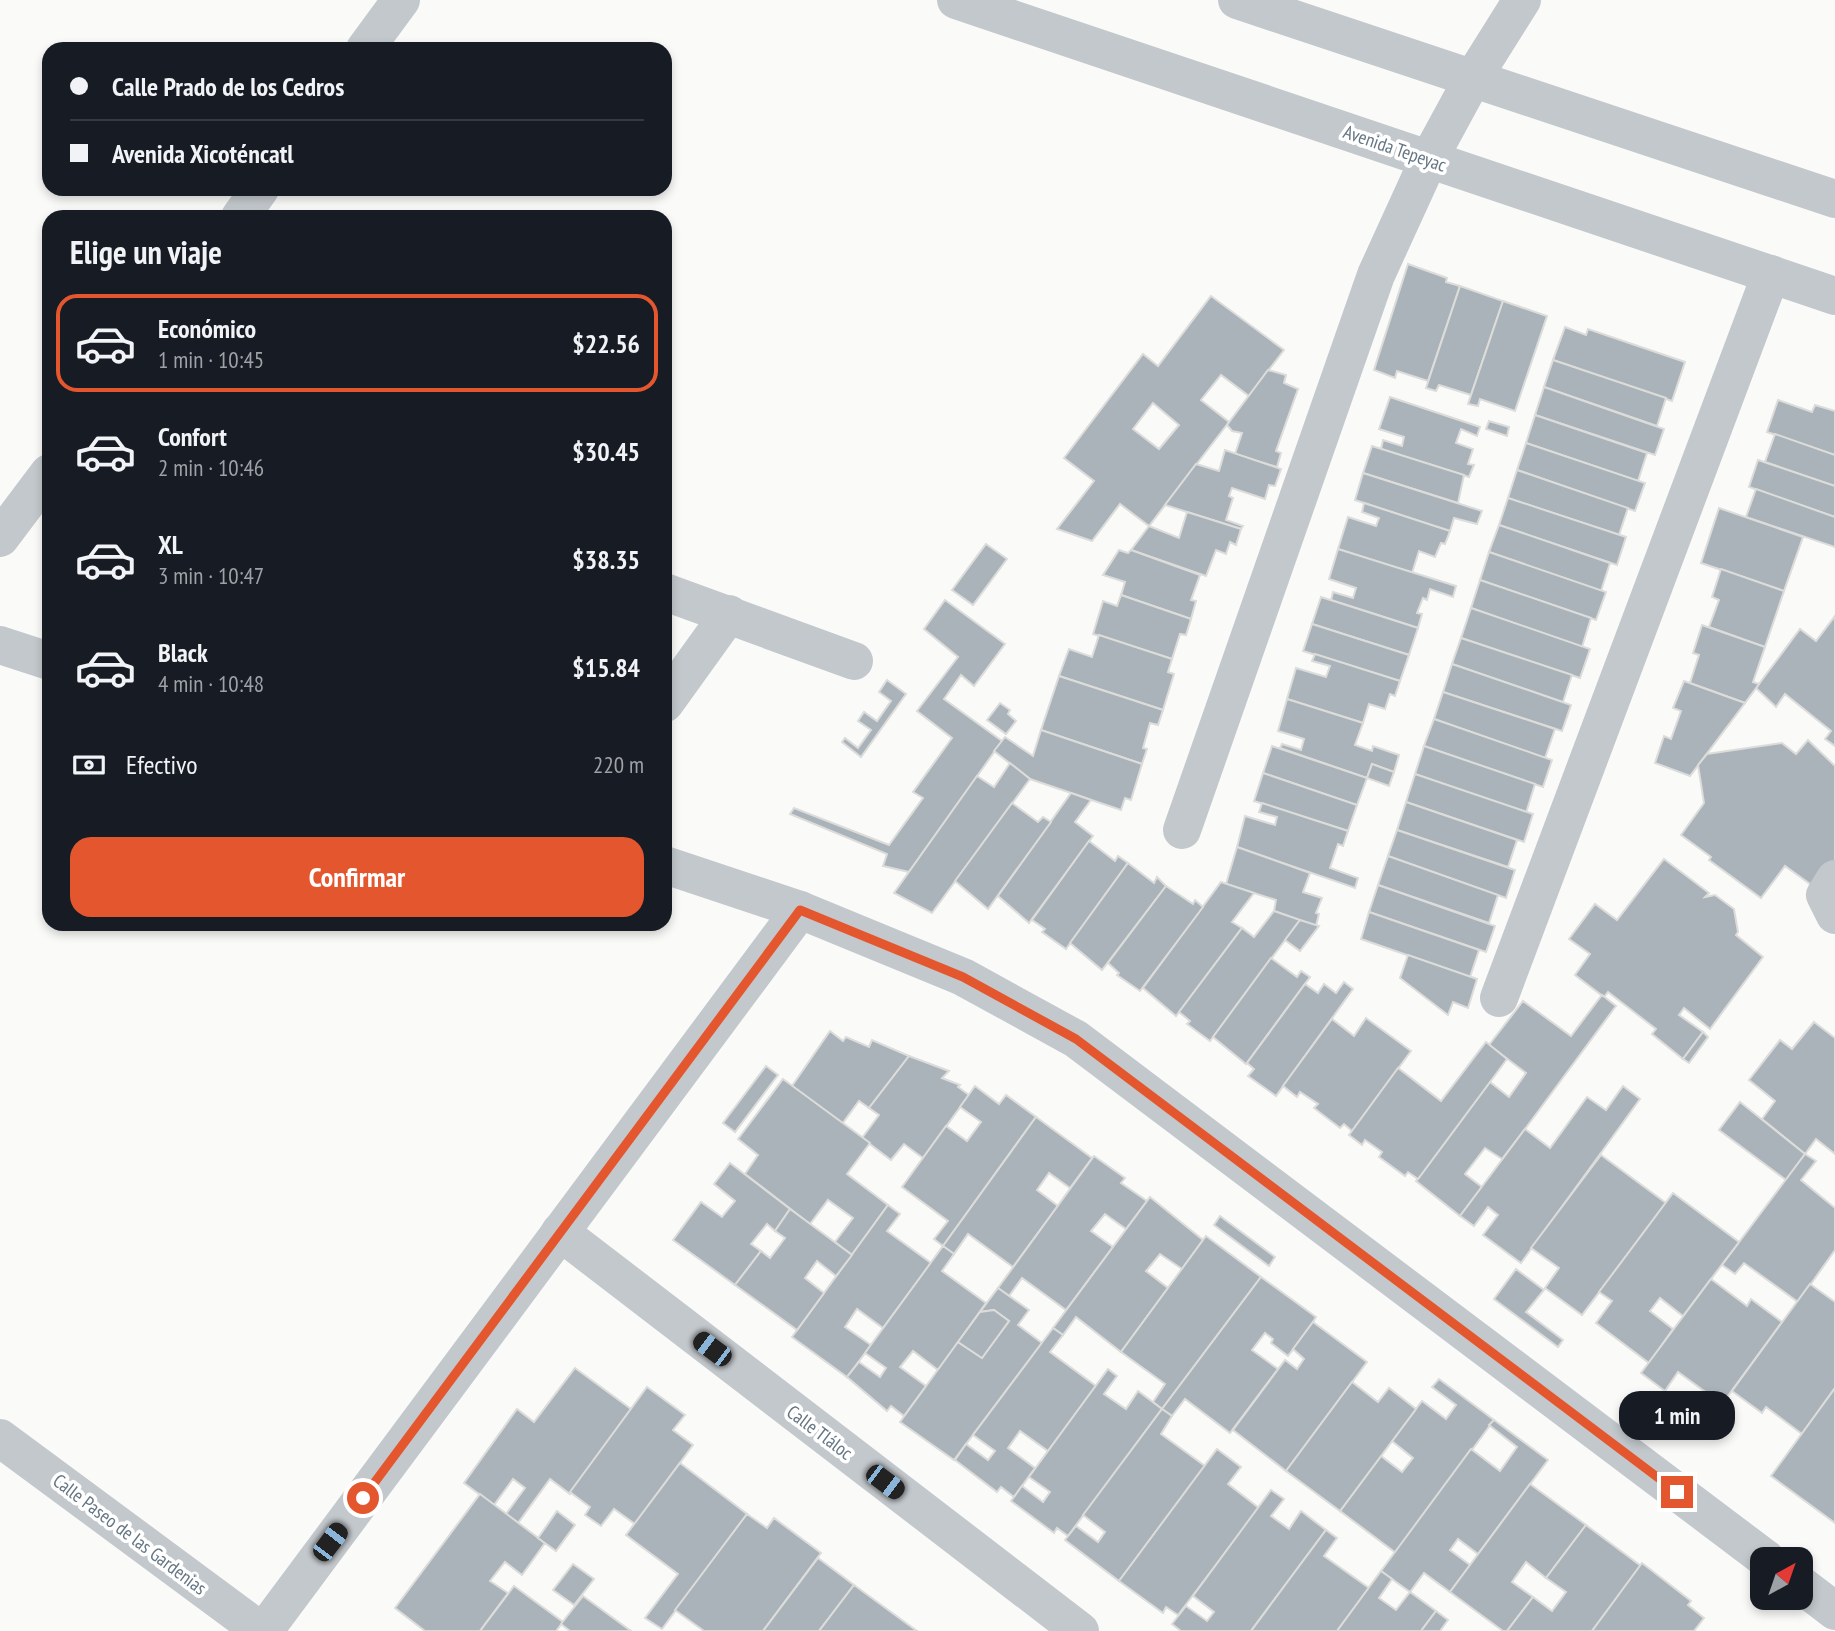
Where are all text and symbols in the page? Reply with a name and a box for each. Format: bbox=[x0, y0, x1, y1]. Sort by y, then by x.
text: Calle Prado de los Cedros bbox=[112, 70, 344, 103]
street label: Avenida Tepeyac bbox=[1340, 119, 1450, 177]
text: Avenida Xicoténcatl bbox=[112, 137, 294, 170]
text: Elige un viaje bbox=[70, 231, 222, 273]
icon: car bbox=[74, 312, 137, 375]
text: Económico bbox=[158, 312, 256, 345]
text: $22.56 bbox=[572, 327, 640, 360]
text: 1 min · 10:45 bbox=[158, 345, 264, 374]
icon: car bbox=[74, 420, 137, 483]
text: Confort bbox=[158, 420, 227, 453]
text: $30.45 bbox=[572, 435, 640, 468]
text: 2 min · 10:46 bbox=[158, 453, 264, 482]
icon: car bbox=[74, 528, 137, 591]
text: XL bbox=[158, 528, 183, 561]
text: $38.35 bbox=[572, 543, 640, 576]
text: 3 min · 10:47 bbox=[158, 561, 264, 590]
icon: car bbox=[74, 636, 137, 699]
text: Black bbox=[158, 636, 208, 669]
text: $15.84 bbox=[572, 651, 640, 684]
text: 4 min · 10:48 bbox=[158, 669, 264, 698]
icon: cash bbox=[70, 746, 108, 784]
text: Efectivo bbox=[126, 748, 198, 781]
text: 220 m bbox=[593, 750, 644, 779]
button: Confirmar bbox=[70, 837, 644, 917]
car bbox=[689, 1328, 736, 1370]
callout: 1 min bbox=[1619, 1390, 1735, 1440]
street label: Calle Tláloc bbox=[782, 1399, 858, 1465]
text: 1 min bbox=[1654, 1401, 1700, 1430]
car bbox=[862, 1461, 909, 1503]
street label: Calle Paseo de las Gardenias bbox=[48, 1468, 212, 1600]
route end bbox=[1661, 1476, 1693, 1508]
route start bbox=[347, 1482, 379, 1514]
car bbox=[309, 1519, 352, 1565]
north arrow bbox=[1750, 1547, 1813, 1610]
map controls bbox=[1750, 1547, 1813, 1610]

